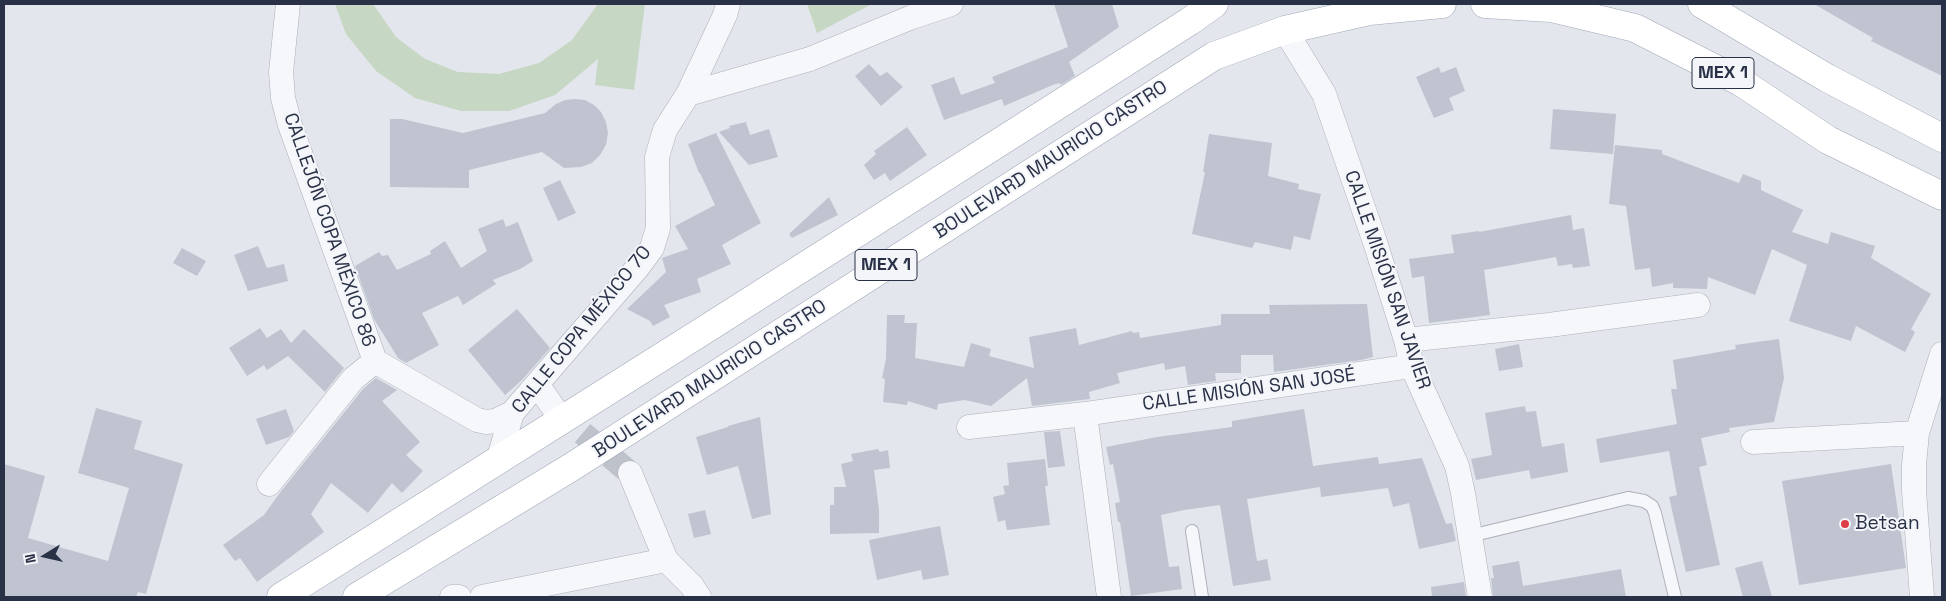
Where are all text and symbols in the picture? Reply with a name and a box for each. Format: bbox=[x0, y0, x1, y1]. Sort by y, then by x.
road number: MEX 1 bbox=[1692, 58, 1754, 88]
street label: BOULEVARD MAURICIO CASTRO bbox=[930, 76, 1172, 244]
street label: CALLEJÓN COPA MÉXICO 86 bbox=[278, 110, 380, 350]
street label: CALLE MISIÓN SAN JAVIER bbox=[1339, 168, 1435, 392]
street label: CALLE COPA MÉXICO 70 bbox=[507, 242, 657, 418]
road number: MEX 1 bbox=[855, 250, 917, 280]
street label: BOULEVARD MAURICIO CASTRO bbox=[589, 295, 831, 463]
street label: CALLE MISIÓN SAN JOSÉ bbox=[1141, 364, 1357, 416]
place label: Betsan bbox=[1855, 513, 1920, 535]
marker: Betsan bbox=[1839, 518, 1851, 530]
north arrow bbox=[20, 531, 70, 581]
text: N bbox=[21, 552, 40, 565]

